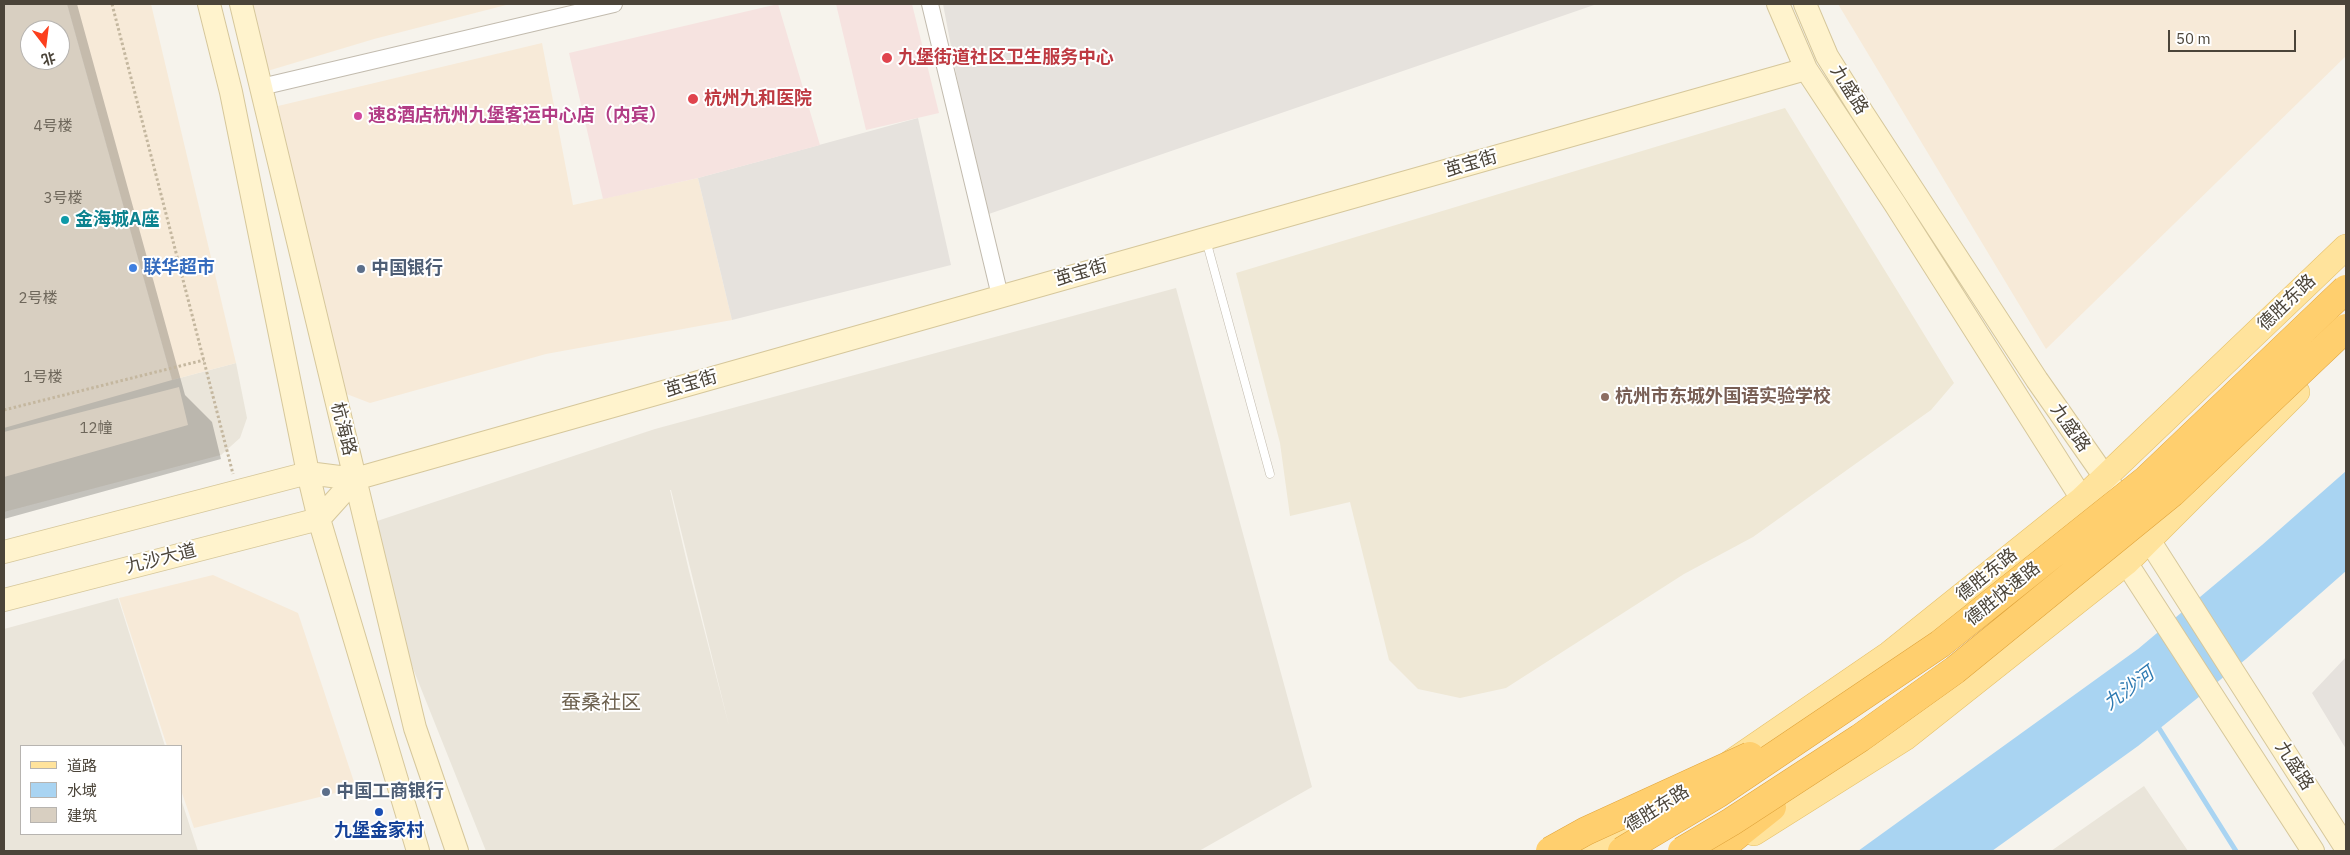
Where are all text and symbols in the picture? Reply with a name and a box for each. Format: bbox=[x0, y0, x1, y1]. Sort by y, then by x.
north arrow bbox=[20, 20, 70, 70]
scale bar bbox=[2170, 20, 2298, 52]
text: 50 m bbox=[2176, 29, 2211, 48]
place label: 九堡街道社区卫生服务中心 bbox=[898, 47, 1114, 69]
text: 北 bbox=[40, 48, 58, 69]
marker: 九堡街道社区卫生服务中心 bbox=[880, 51, 894, 65]
street label: 九盛路 bbox=[1826, 61, 1872, 119]
place label: 杭州九和医院 bbox=[704, 88, 812, 110]
marker: 杭州九和医院 bbox=[686, 92, 700, 106]
place label: 速8酒店杭州九堡客运中心店（内宾） bbox=[368, 105, 667, 127]
marker: 速8酒店杭州九堡客运中心店（内宾） bbox=[352, 110, 364, 122]
house number: 4号楼 bbox=[34, 118, 72, 136]
street label: 茧宝街 bbox=[1442, 146, 1500, 182]
house number: 3号楼 bbox=[44, 190, 82, 208]
place label: 金海城A座 bbox=[75, 209, 159, 231]
marker: 金海城A座 bbox=[59, 214, 71, 226]
street label: 茧宝街 bbox=[1052, 255, 1110, 291]
place label: 联华超市 bbox=[143, 257, 215, 279]
place label: 中国银行 bbox=[371, 258, 443, 280]
marker: 联华超市 bbox=[127, 262, 139, 274]
marker: 中国银行 bbox=[355, 263, 367, 275]
street label: 德胜东路 bbox=[2254, 270, 2320, 336]
house number: 2号楼 bbox=[19, 290, 57, 308]
street label: 茧宝街 bbox=[662, 366, 720, 402]
house number: 1号楼 bbox=[24, 369, 62, 387]
place label: 杭州市东城外国语实验学校 bbox=[1615, 386, 1831, 408]
marker: 杭州市东城外国语实验学校 bbox=[1599, 391, 1611, 403]
street label: 杭海路 bbox=[326, 400, 360, 458]
street label: 九盛路 bbox=[2046, 400, 2094, 456]
house number: 12幢 bbox=[80, 420, 112, 438]
street label: 九沙大道 bbox=[123, 540, 199, 578]
street label: 德胜东路 bbox=[1952, 544, 2022, 606]
street label: 德胜快速路 bbox=[1961, 557, 2045, 631]
water label: 九沙河 bbox=[2099, 663, 2159, 715]
district label: 蚕桑社区 bbox=[561, 691, 641, 715]
street label: 九盛路 bbox=[2270, 737, 2318, 795]
legend bbox=[20, 745, 182, 835]
text: 道路 bbox=[67, 756, 97, 775]
text: 水域 bbox=[67, 781, 97, 800]
place label: 中国工商银行 bbox=[336, 781, 444, 803]
street label: 德胜东路 bbox=[1621, 781, 1693, 837]
marker: 中国工商银行 bbox=[320, 786, 332, 798]
text: 建筑 bbox=[67, 806, 97, 825]
marker: 九堡金家村 bbox=[373, 806, 385, 818]
place label: 九堡金家村 bbox=[334, 820, 424, 842]

